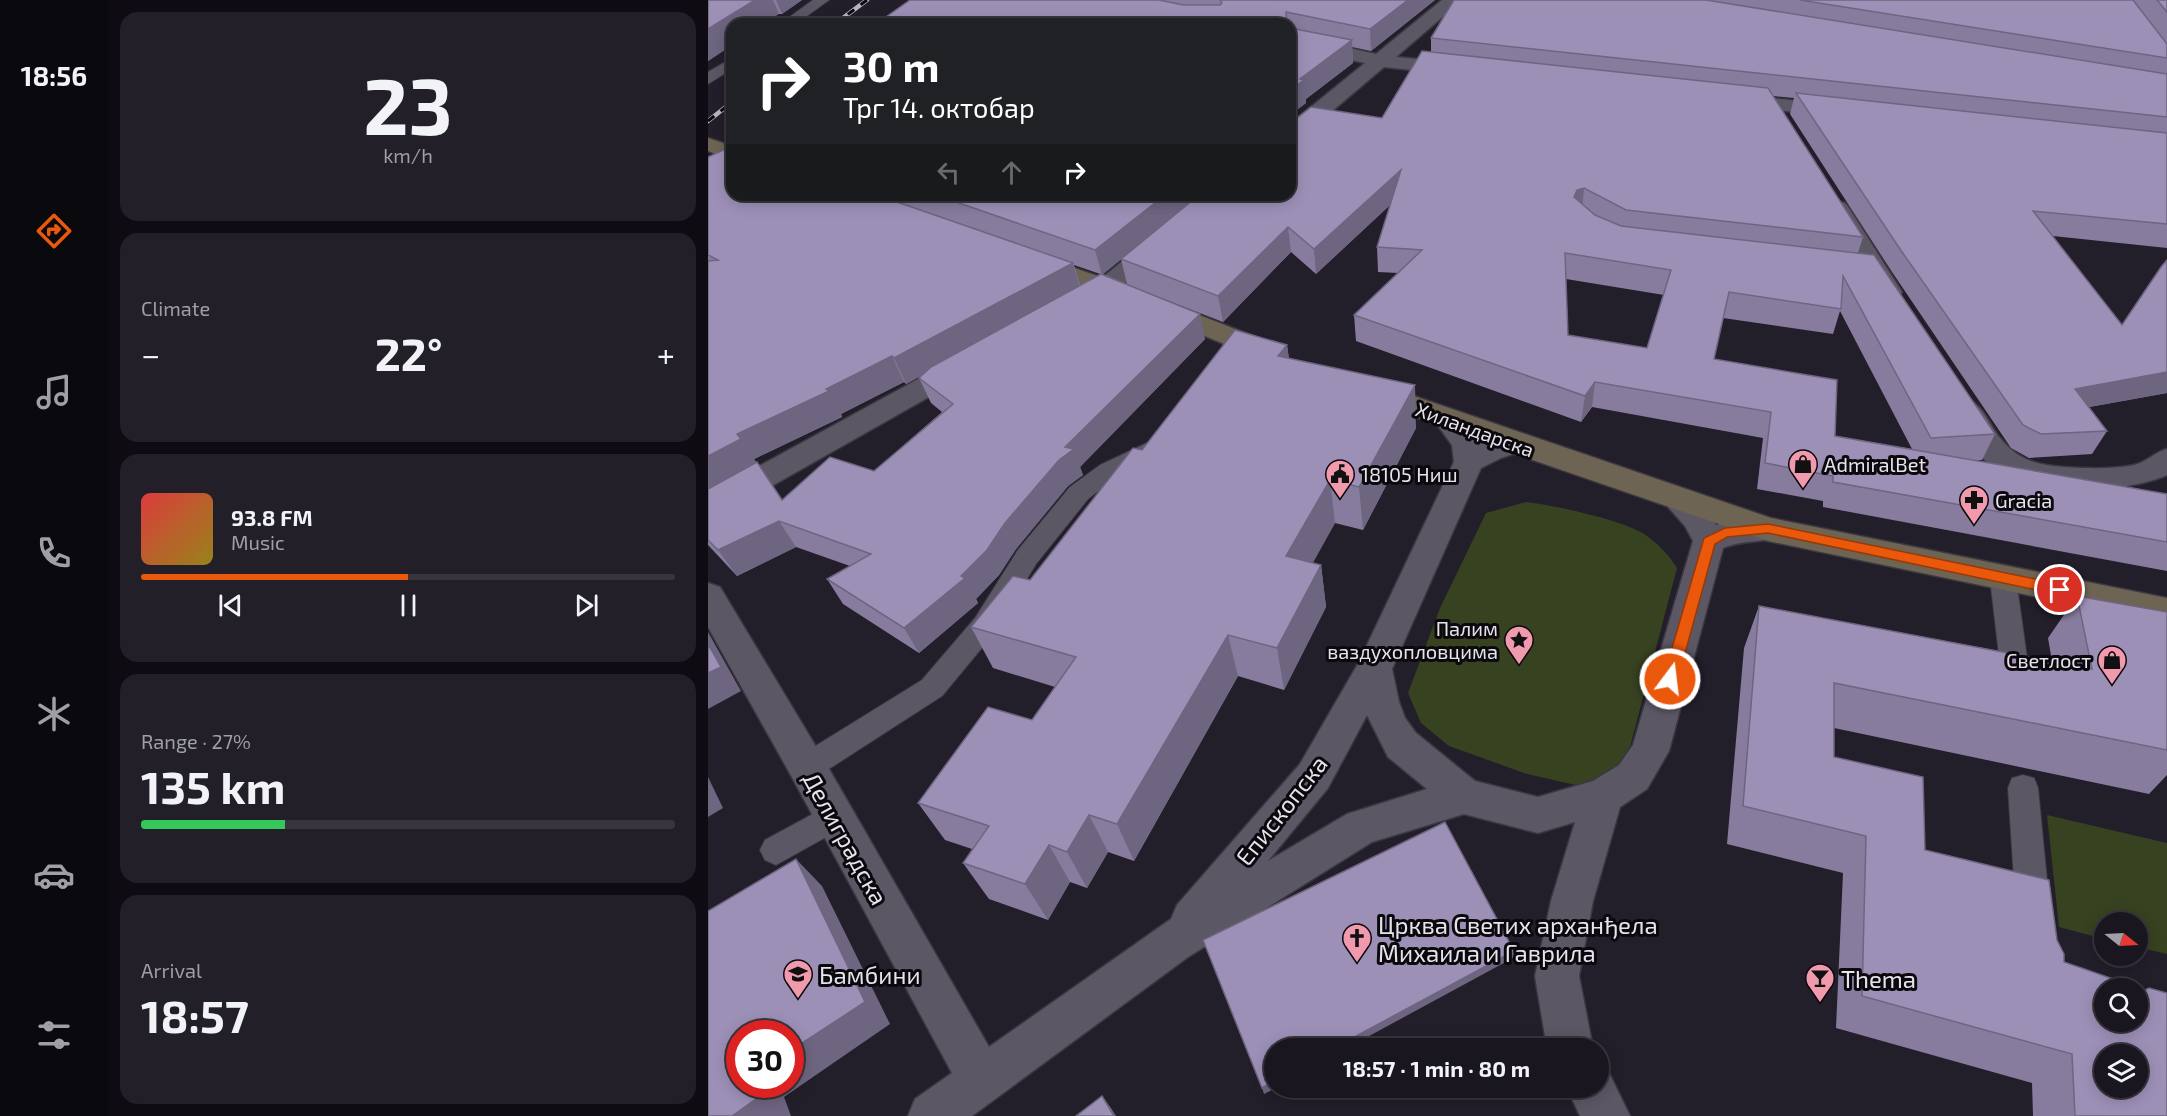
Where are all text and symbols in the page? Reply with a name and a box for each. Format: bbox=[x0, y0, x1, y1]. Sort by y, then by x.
text: 30 m bbox=[843, 40, 939, 90]
icon: right bbox=[744, 42, 822, 120]
text: 23 bbox=[363, 57, 453, 151]
text: 18:56 bbox=[21, 59, 87, 91]
text: Трг 14. октобар bbox=[843, 91, 1035, 123]
text: km/h bbox=[383, 143, 433, 167]
icon: left bbox=[932, 156, 965, 189]
icon: ahead bbox=[995, 156, 1028, 189]
icon: right bbox=[1058, 156, 1091, 189]
icon: directions bbox=[33, 210, 75, 252]
text: Climate bbox=[141, 296, 210, 320]
text: 22° bbox=[375, 326, 442, 380]
text: − bbox=[141, 334, 160, 374]
text: + bbox=[657, 334, 675, 374]
icon: music bbox=[33, 371, 75, 413]
street label: Хиландарска bbox=[1413, 397, 1537, 461]
shop icon: AdmiralBet bbox=[1787, 448, 1819, 490]
place label: AdmiralBet bbox=[1824, 452, 1926, 476]
public building icon: 18105 Ниш bbox=[1324, 458, 1356, 500]
place label: 18105 Ниш bbox=[1361, 462, 1458, 486]
pharmacy icon: Gracia bbox=[1958, 484, 1990, 526]
place label: Gracia bbox=[1995, 488, 2052, 512]
text: 93.8 FM bbox=[231, 504, 313, 530]
text: Music bbox=[231, 530, 285, 554]
icon: phone bbox=[33, 532, 75, 574]
pin bbox=[2034, 564, 2085, 615]
icon: arrive bbox=[2043, 573, 2076, 606]
icon: previous bbox=[214, 589, 247, 622]
icon: pause bbox=[392, 589, 425, 622]
icon: next bbox=[570, 589, 603, 622]
place label: Палим ваздухопловцима bbox=[1327, 616, 1498, 664]
place icon: Палим ваздухопловцима bbox=[1503, 624, 1535, 666]
shop icon: Светлост bbox=[2096, 644, 2128, 686]
position arrow bbox=[1638, 647, 1702, 711]
place label: Светлост bbox=[2006, 648, 2091, 672]
icon: climate bbox=[33, 693, 75, 735]
text: Range · 27% bbox=[141, 729, 251, 753]
street label: Епископска bbox=[1229, 749, 1333, 871]
text: 135 km bbox=[141, 759, 285, 813]
street label: Делиградска bbox=[798, 767, 894, 909]
icon: car bbox=[33, 854, 75, 896]
place label: Црква Светих арханђела Михаила и Гаврила bbox=[1378, 910, 1658, 967]
north arrow bbox=[2094, 912, 2148, 966]
map controls bbox=[2094, 912, 2148, 1098]
church icon: Црква Светих арханђела Михаила и Гаврила bbox=[1341, 922, 1373, 964]
text: Arrival bbox=[141, 958, 202, 982]
school or university icon: Бамбини bbox=[782, 958, 814, 1000]
place label: Бамбини bbox=[819, 960, 921, 989]
bar icon: Thema bbox=[1804, 962, 1836, 1004]
place label: Thema bbox=[1841, 964, 1916, 993]
button: search bbox=[2094, 978, 2148, 1032]
text: 18:57 bbox=[141, 988, 249, 1042]
icon: filters bbox=[33, 1014, 75, 1056]
speed limit sign: 30 bbox=[726, 1020, 804, 1098]
button: layers bbox=[2094, 1044, 2148, 1098]
text: 18:57 · 1 min · 80 m bbox=[1343, 1055, 1530, 1081]

